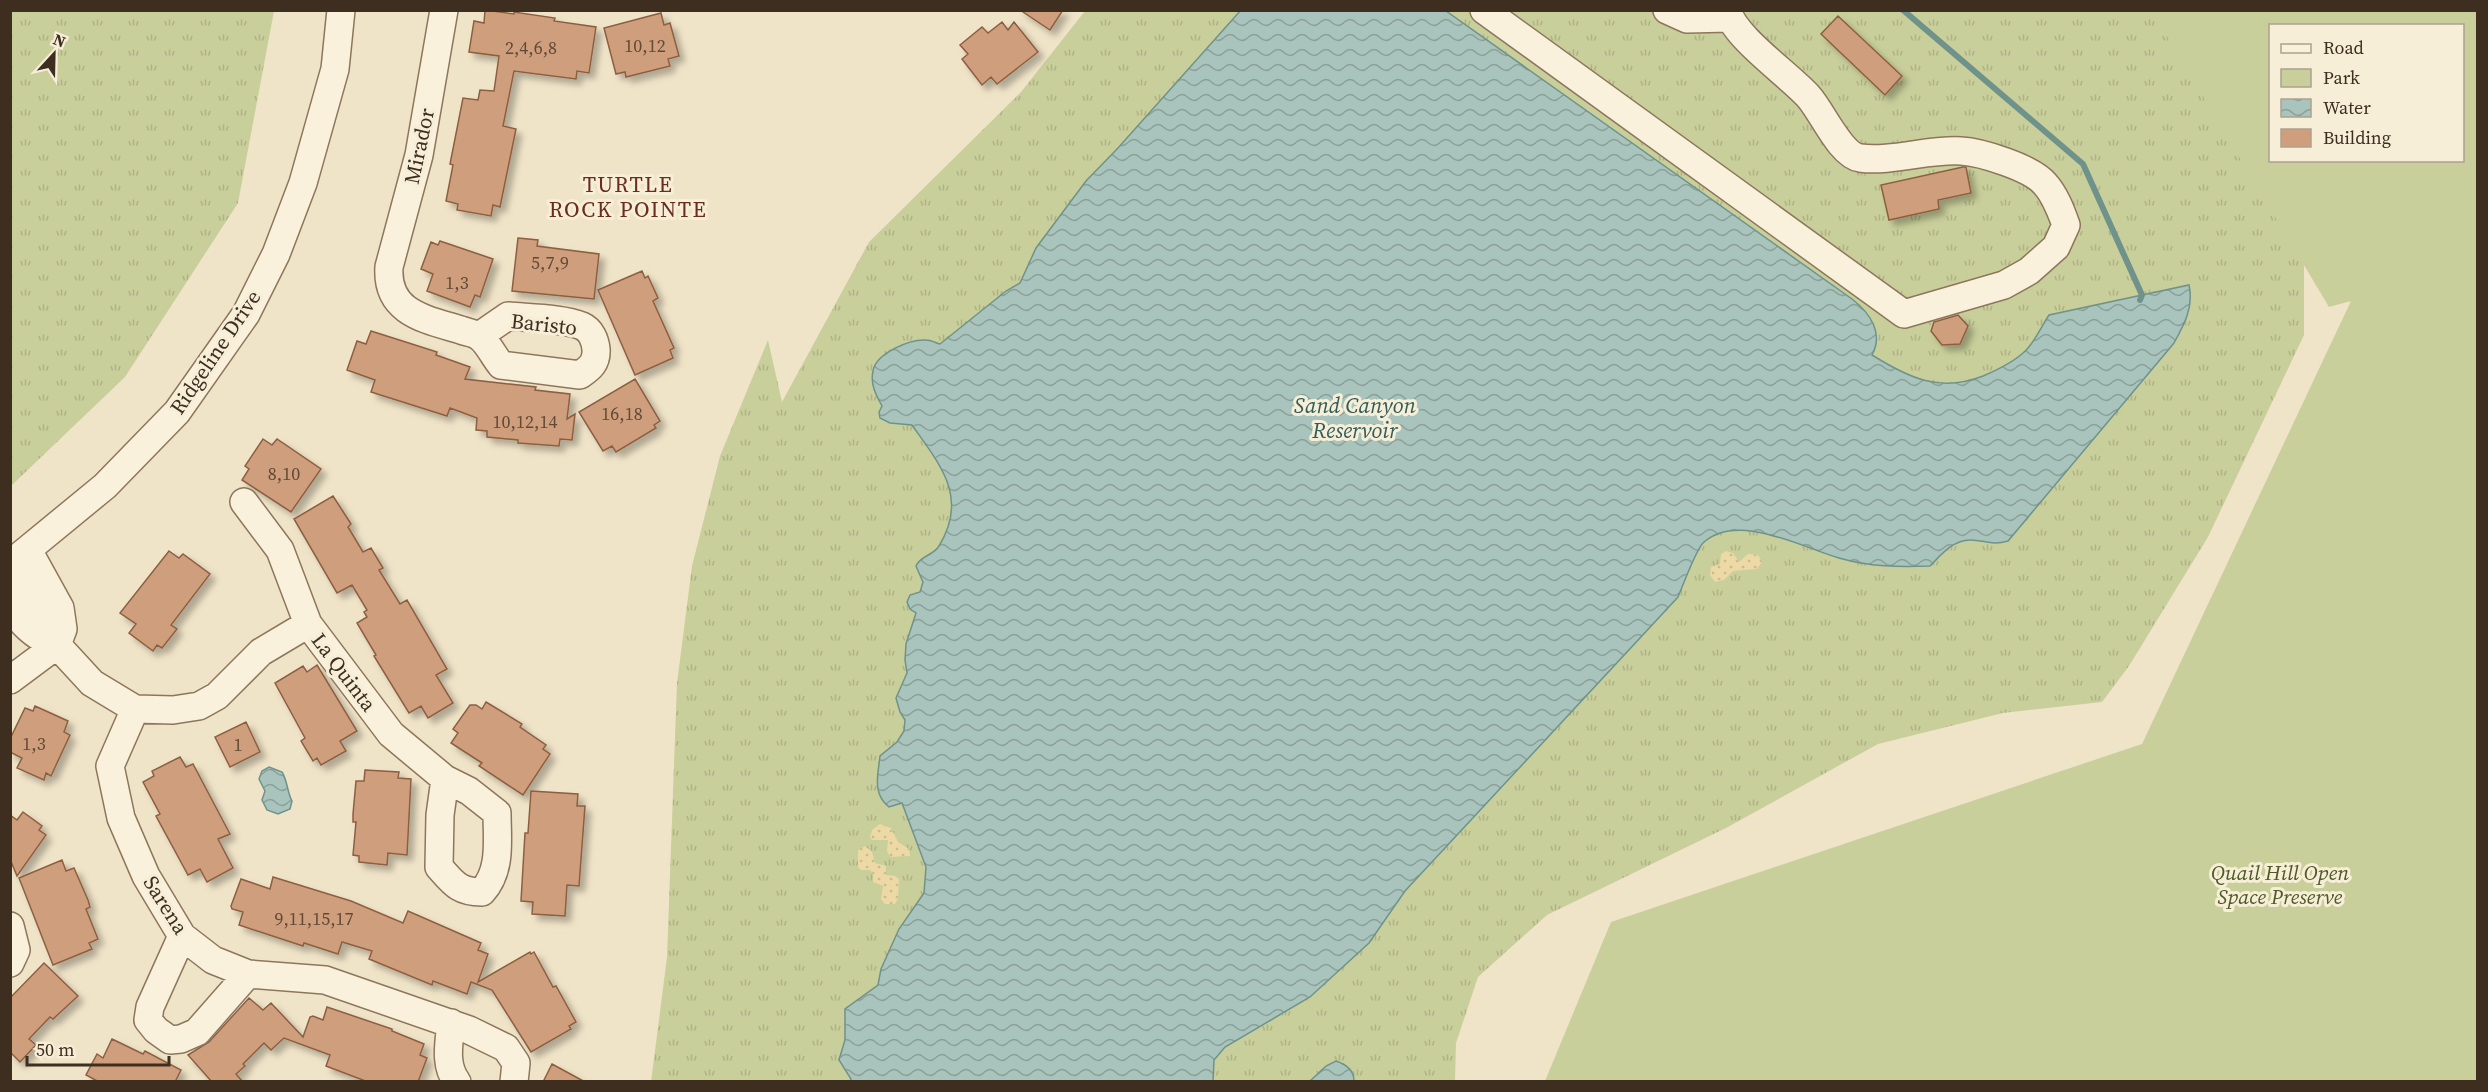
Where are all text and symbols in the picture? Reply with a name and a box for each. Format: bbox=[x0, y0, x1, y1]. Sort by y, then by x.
north arrow bbox=[24, 24, 84, 84]
legend bbox=[2269, 24, 2464, 162]
text: N bbox=[50, 28, 69, 53]
house number: 10,12 bbox=[624, 33, 666, 58]
house number: 2,4,6,8 bbox=[505, 35, 557, 60]
text: Road bbox=[2323, 35, 2364, 60]
text: Park bbox=[2323, 65, 2360, 90]
text: Water bbox=[2323, 95, 2371, 120]
street label: Mirador bbox=[397, 105, 441, 187]
text: Building bbox=[2323, 125, 2391, 150]
district label: TURTLE ROCK POINTE bbox=[549, 169, 707, 224]
house number: 5,7,9 bbox=[531, 250, 569, 275]
house number: 1,3 bbox=[445, 270, 469, 295]
street label: Ridgeline Drive bbox=[163, 284, 267, 420]
street label: Baristo bbox=[509, 306, 579, 342]
water label: Sand Canyon Reservoir bbox=[1294, 390, 1417, 445]
house number: 16,18 bbox=[601, 401, 643, 426]
house number: 10,12,14 bbox=[493, 409, 557, 434]
house number: 8,10 bbox=[268, 461, 300, 486]
street label: La Quinta bbox=[305, 627, 383, 718]
house number: 1,3 bbox=[22, 731, 46, 756]
house number: 1 bbox=[234, 732, 243, 757]
park label: Quail Hill Open Space Preserve bbox=[2211, 858, 2349, 911]
street label: Sarena bbox=[137, 870, 195, 940]
house number: 9,11,15,17 bbox=[274, 906, 354, 931]
scale bar bbox=[27, 1029, 170, 1067]
text: 50 m bbox=[36, 1037, 74, 1062]

